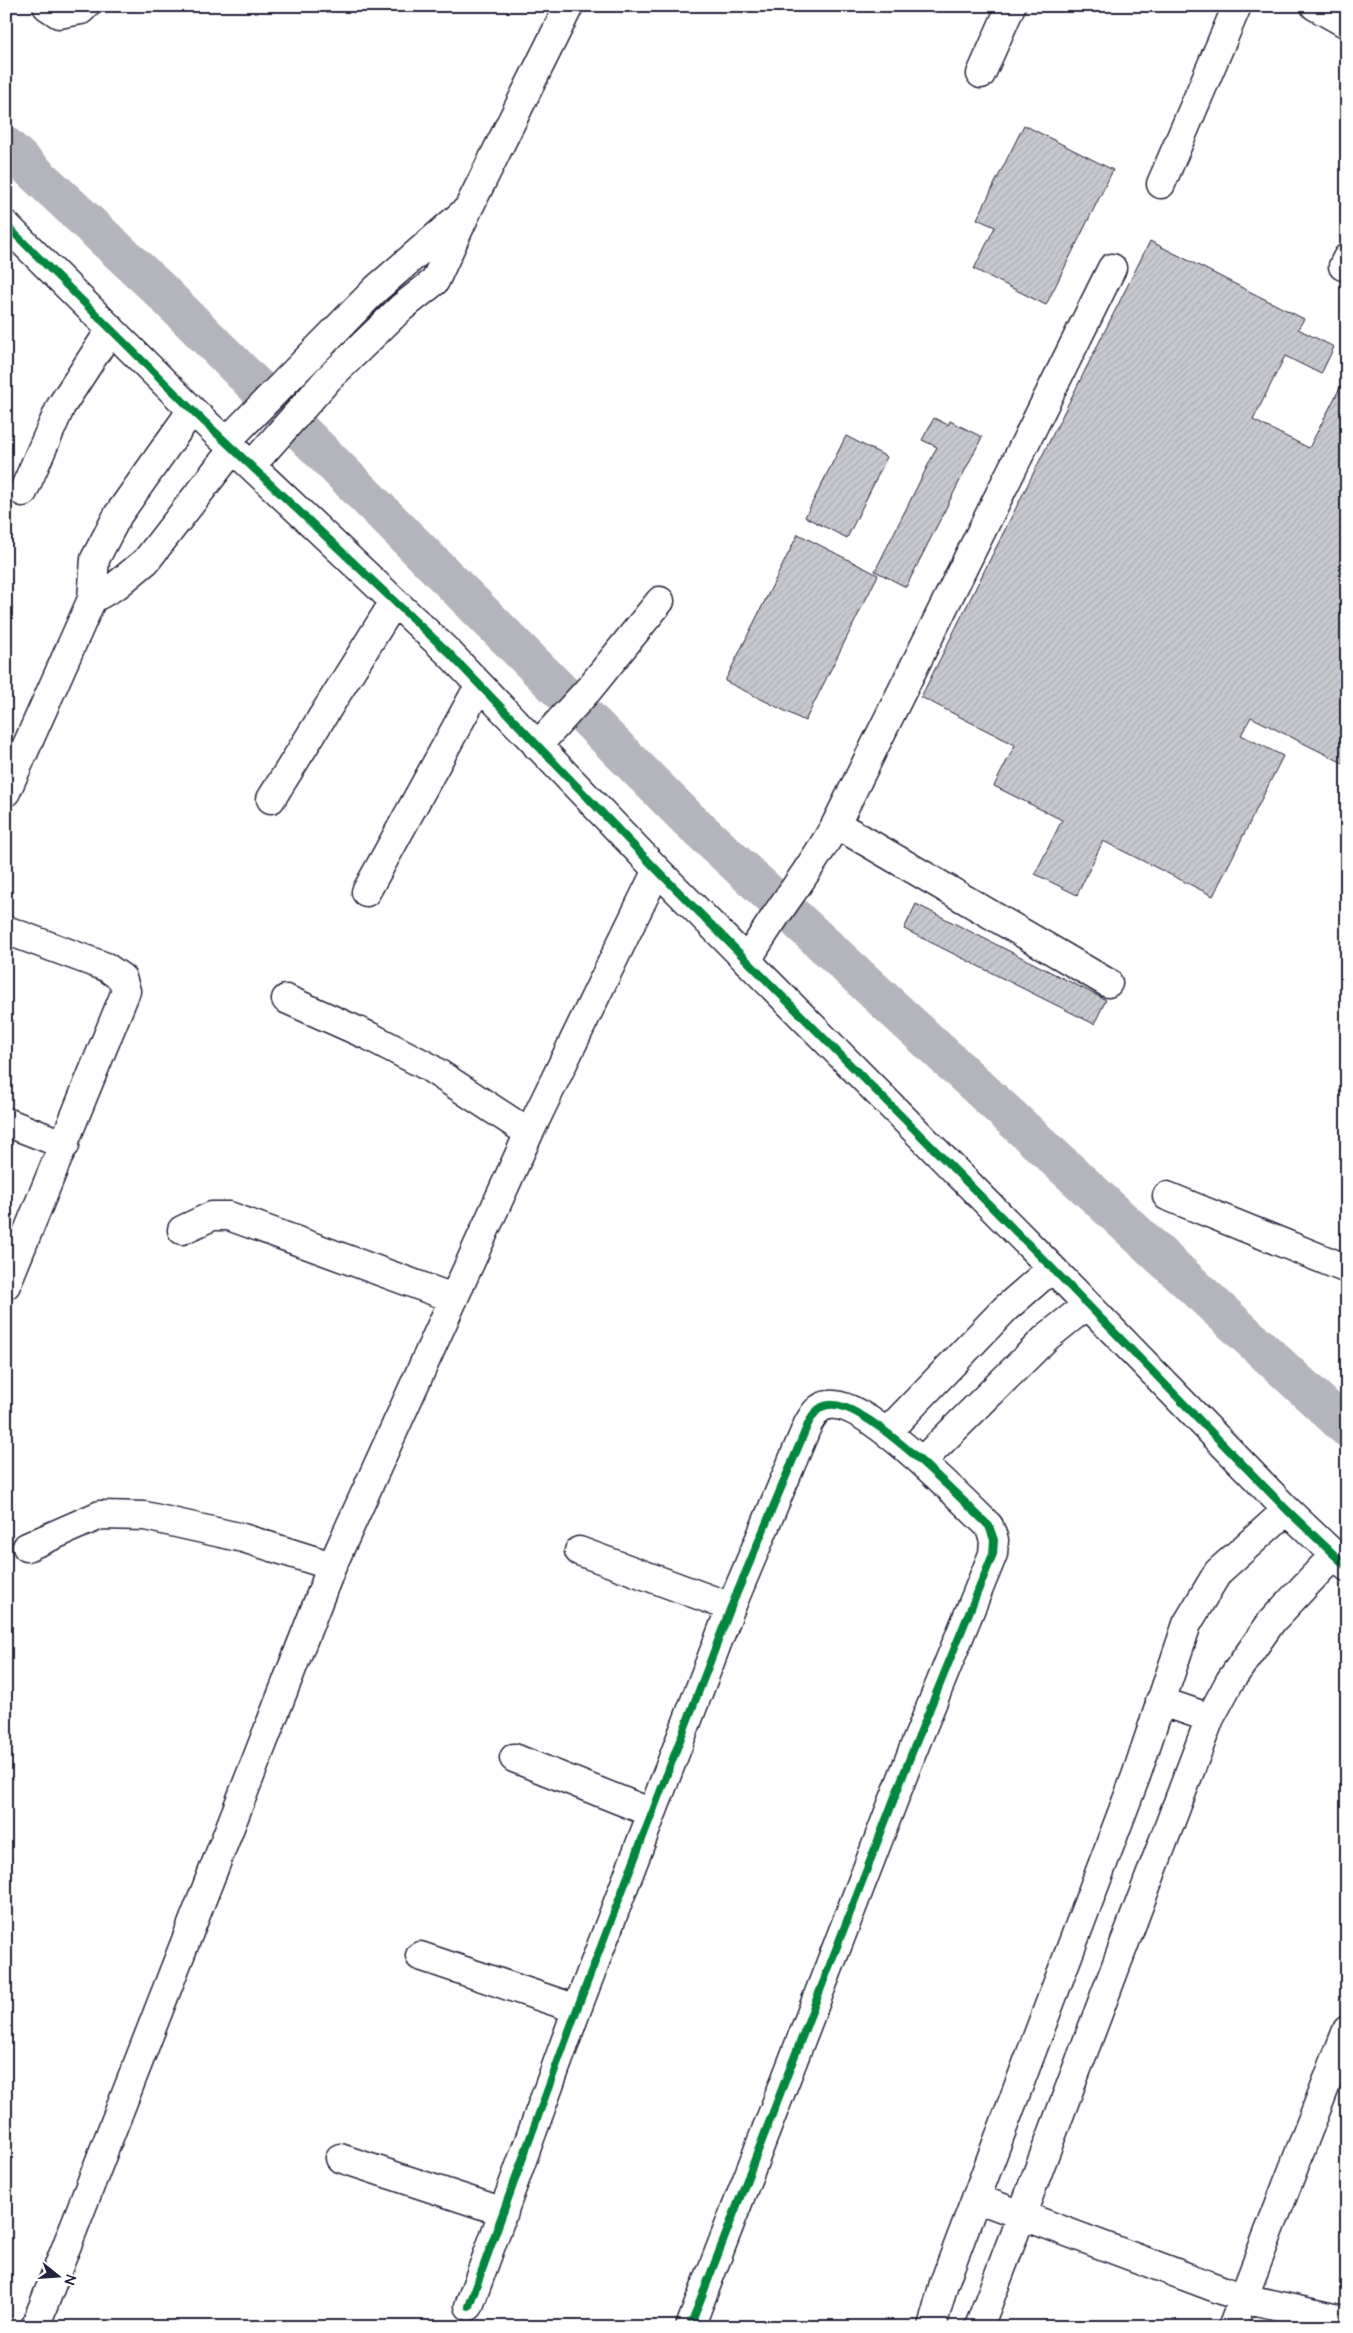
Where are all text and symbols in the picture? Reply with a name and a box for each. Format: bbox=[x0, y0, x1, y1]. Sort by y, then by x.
north arrow bbox=[32, 2250, 82, 2300]
text: N bbox=[59, 2272, 80, 2287]

